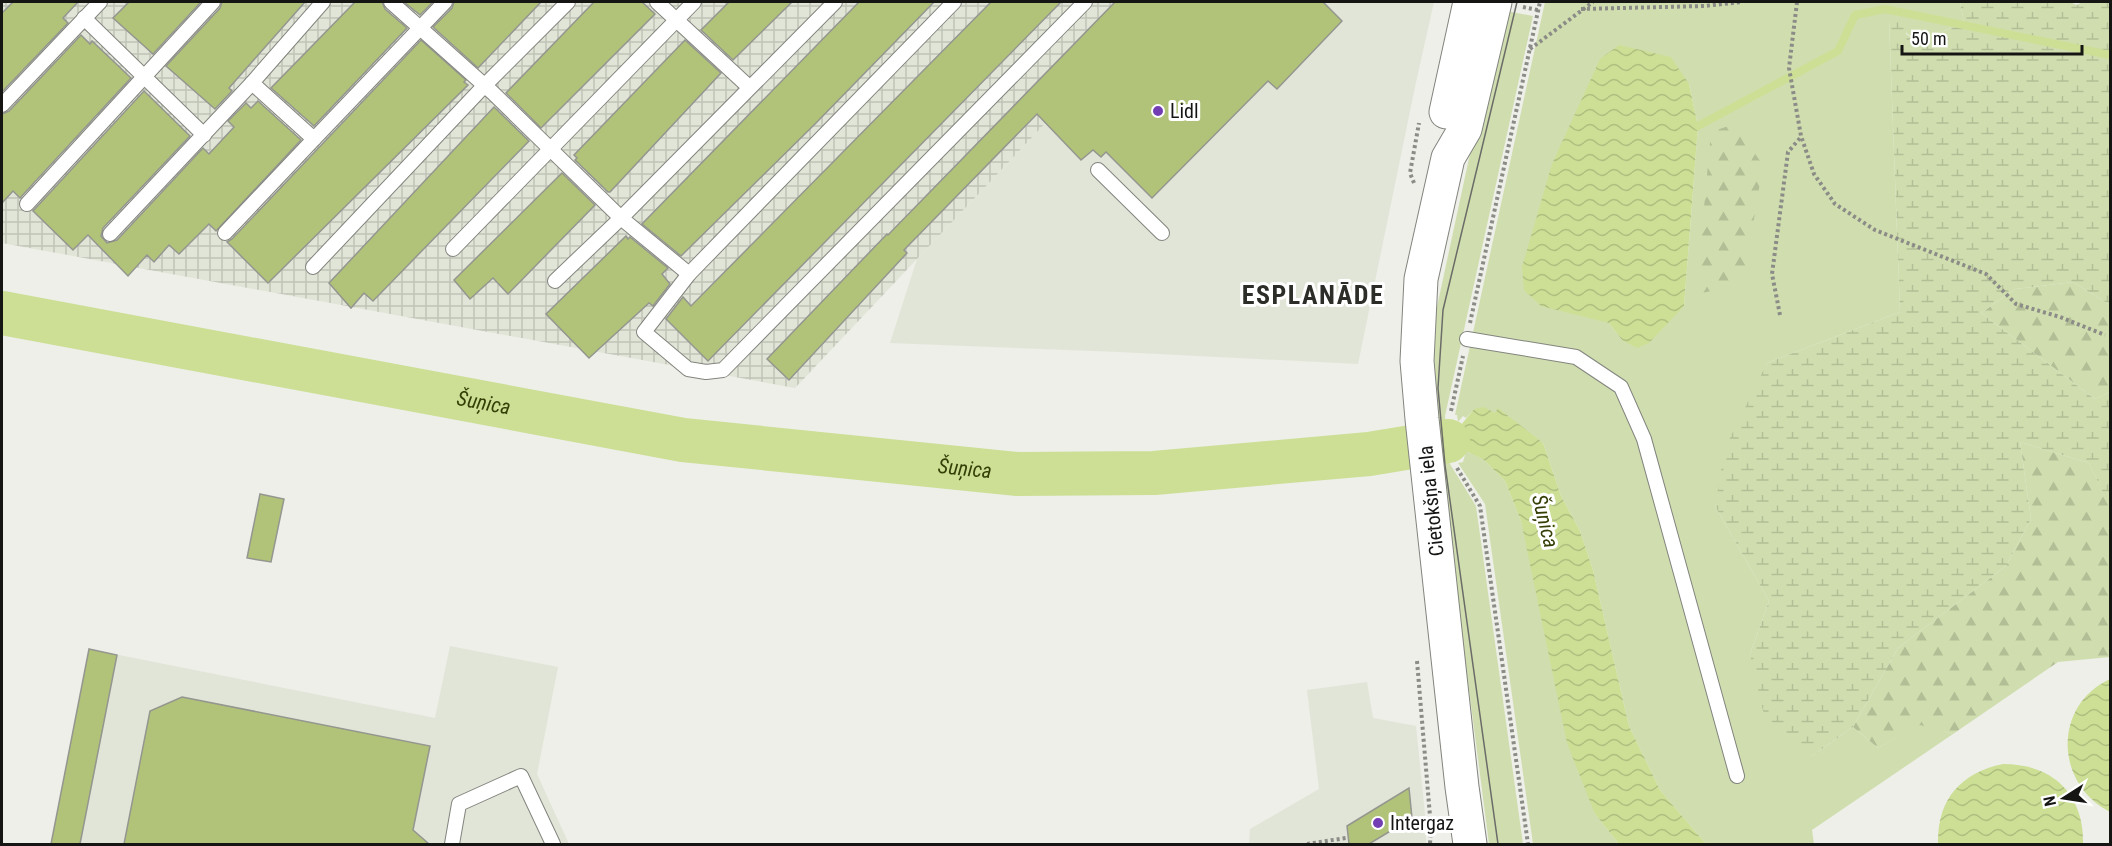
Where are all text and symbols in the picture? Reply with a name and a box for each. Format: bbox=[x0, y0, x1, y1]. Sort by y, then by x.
scale bar bbox=[1902, 18, 2082, 56]
text: 50 m bbox=[1911, 28, 1946, 49]
place label: Lidl bbox=[1170, 99, 1199, 123]
marker: Lidl bbox=[1151, 104, 1165, 118]
district label: ESPLANĀDE bbox=[1242, 280, 1384, 310]
water label: Šuņica bbox=[455, 386, 513, 420]
street label: Cietokšņa iela bbox=[1413, 444, 1449, 558]
water label: Šuņica bbox=[937, 454, 993, 483]
water label: Šuņica bbox=[1527, 492, 1563, 550]
north arrow bbox=[2034, 768, 2094, 828]
text: N bbox=[2040, 794, 2060, 808]
place label: Intergaz bbox=[1390, 811, 1454, 835]
marker: Intergaz bbox=[1371, 816, 1385, 830]

